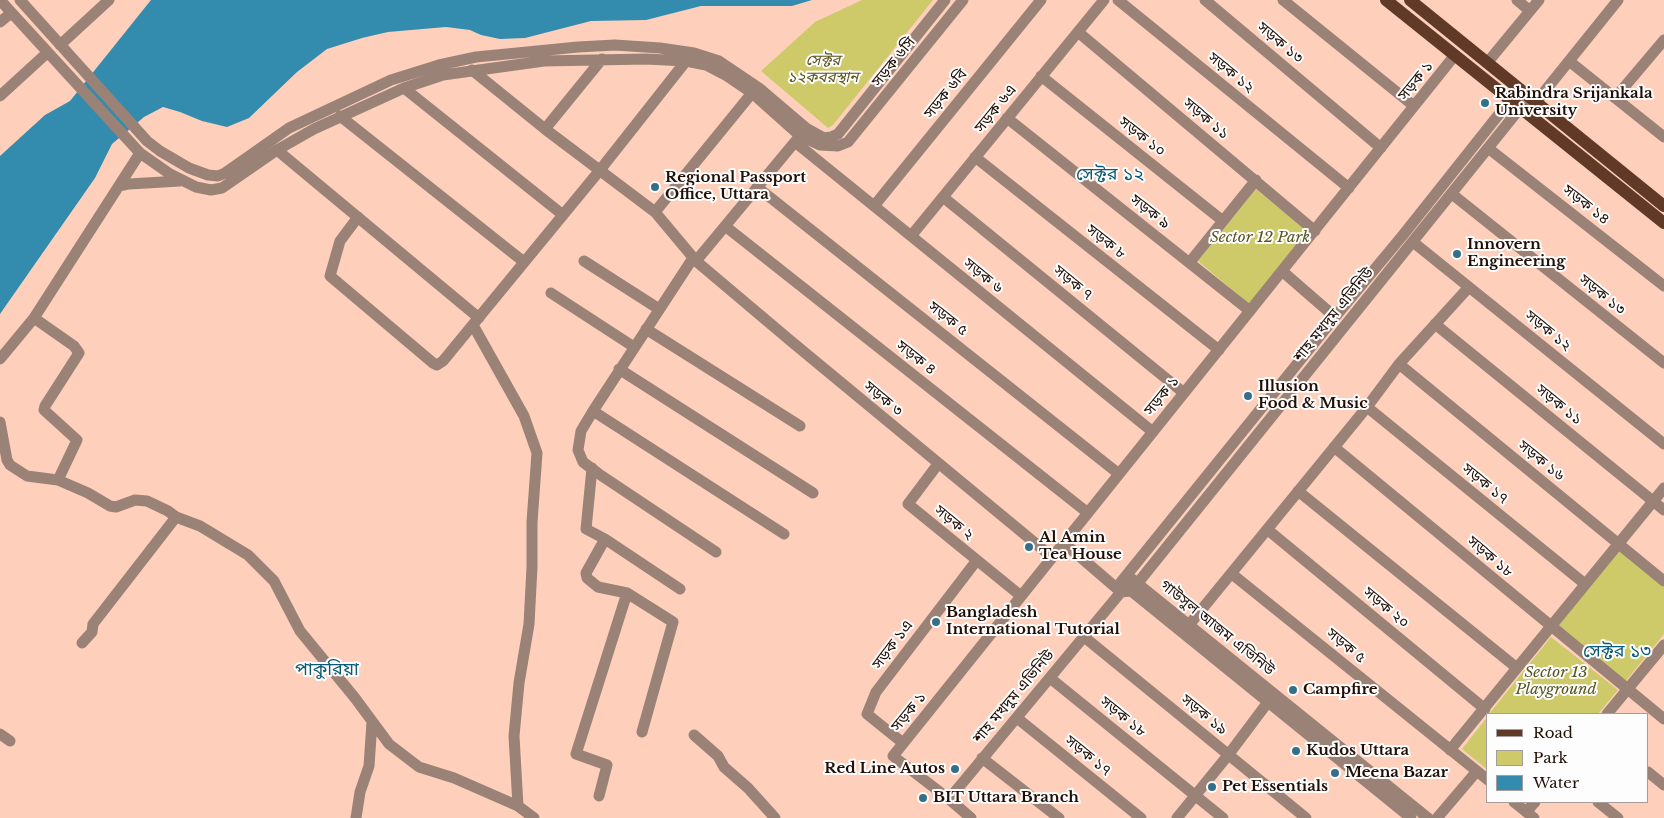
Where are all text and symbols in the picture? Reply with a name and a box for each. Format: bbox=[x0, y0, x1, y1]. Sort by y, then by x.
street label: সড়ক ১৩ bbox=[1253, 19, 1307, 67]
street label: সড়ক ৬সি bbox=[869, 34, 919, 90]
street label: সড়ক ১২ bbox=[1204, 49, 1258, 97]
park label: সেক্টর ১২কবরস্থান bbox=[788, 52, 858, 87]
street label: সড়ক ১ bbox=[1395, 58, 1437, 104]
street label: সড়ক ৬বি bbox=[921, 66, 971, 122]
street label: সড়ক ৬এ bbox=[971, 81, 1021, 137]
place label: Rabindra Srijankala University bbox=[1495, 85, 1653, 120]
street label: সড়ক ১১ bbox=[1179, 95, 1233, 143]
marker: Rabindra Srijankala University bbox=[1479, 97, 1491, 109]
street label: সড়ক ১০ bbox=[1115, 113, 1169, 161]
district label: সেক্টর ১২ bbox=[1076, 164, 1144, 186]
place label: Regional Passport Office, Uttara bbox=[665, 169, 806, 204]
marker: Regional Passport Office, Uttara bbox=[649, 181, 661, 193]
street label: সড়ক ১৪ bbox=[1559, 181, 1613, 229]
street label: সড়ক ৯ bbox=[1127, 191, 1173, 233]
street label: সড়ক ৮ bbox=[1083, 221, 1129, 263]
park label: Sector 12 Park bbox=[1210, 229, 1310, 247]
place label: Innovern Engineering bbox=[1467, 236, 1565, 271]
marker: Innovern Engineering bbox=[1451, 248, 1463, 260]
street label: সড়ক ৬ bbox=[960, 255, 1006, 297]
street label: সড়ক ৭ bbox=[1050, 262, 1096, 304]
street label: শাহ মখদুম এভিনিউ bbox=[1290, 264, 1378, 366]
street label: সড়ক ১৩ bbox=[1575, 271, 1629, 319]
street label: সড়ক ৫ bbox=[925, 298, 971, 340]
street label: সড়ক ১২ bbox=[1521, 307, 1575, 355]
street label: সড়ক ৪ bbox=[893, 337, 939, 379]
street label: সড়ক ১ bbox=[1141, 373, 1183, 419]
street label: সড়ক ৩ bbox=[860, 378, 906, 420]
place label: Illusion Food & Music bbox=[1258, 378, 1368, 413]
street label: সড়ক ১১ bbox=[1532, 381, 1586, 429]
marker: Illusion Food & Music bbox=[1242, 390, 1254, 402]
street label: সড়ক ১৬ bbox=[1514, 437, 1568, 485]
street label: সড়ক ১৭ bbox=[1458, 460, 1512, 508]
street label: সড়ক ২ bbox=[931, 502, 977, 544]
place label: Al Amin Tea House bbox=[1039, 529, 1122, 564]
street label: সড়ক ১৮ bbox=[1463, 533, 1517, 581]
marker: Al Amin Tea House bbox=[1023, 541, 1035, 553]
street label: গাউসুল আজম এভিনিউ bbox=[1156, 576, 1278, 680]
street label: সড়ক ২০ bbox=[1359, 584, 1413, 632]
place label: Bangladesh International Tutorial bbox=[946, 604, 1120, 639]
marker: Bangladesh International Tutorial bbox=[930, 616, 942, 628]
street label: সড়ক ১এ bbox=[869, 617, 917, 673]
street label: সড়ক ৫ bbox=[1323, 625, 1369, 667]
district label: সেক্টর ১৩ bbox=[1583, 641, 1651, 663]
street label: শাহ মখদুম এভিনিউ bbox=[970, 647, 1058, 747]
district label: পাকুরিয়া bbox=[295, 659, 359, 681]
park label: Sector 13 Playground bbox=[1516, 664, 1596, 699]
place label: Campfire bbox=[1303, 681, 1378, 699]
marker: Campfire bbox=[1287, 684, 1299, 696]
street label: সড়ক ১ bbox=[888, 689, 930, 735]
street label: সড়ক ১৯ bbox=[1177, 691, 1231, 739]
street label: সড়ক ১৮ bbox=[1096, 693, 1150, 741]
legend bbox=[1486, 713, 1649, 803]
text: Road bbox=[1533, 723, 1573, 742]
street label: সড়ক ১৭ bbox=[1061, 732, 1115, 780]
place label: Kudos Uttara bbox=[1306, 742, 1409, 760]
marker: Kudos Uttara bbox=[1290, 745, 1302, 757]
text: Park bbox=[1533, 748, 1568, 767]
place label: Red Line Autos bbox=[824, 760, 945, 778]
marker: Red Line Autos bbox=[949, 763, 961, 775]
place label: Meena Bazar bbox=[1345, 764, 1448, 782]
marker: Meena Bazar bbox=[1329, 767, 1341, 779]
text: Water bbox=[1533, 773, 1579, 792]
place label: Pet Essentials bbox=[1222, 778, 1328, 796]
marker: Pet Essentials bbox=[1206, 781, 1218, 793]
place label: BIT Uttara Branch bbox=[933, 789, 1079, 807]
marker: BIT Uttara Branch bbox=[917, 792, 929, 804]

